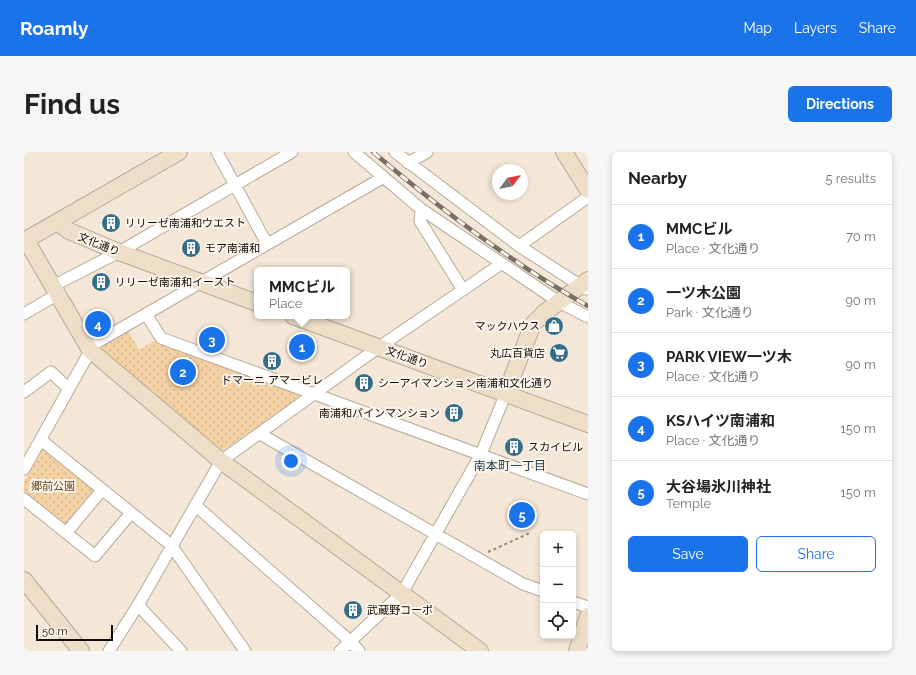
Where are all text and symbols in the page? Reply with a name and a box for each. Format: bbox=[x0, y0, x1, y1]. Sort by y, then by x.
text: Roamly bbox=[20, 17, 88, 39]
text: Map bbox=[744, 20, 772, 36]
text: Layers bbox=[794, 20, 837, 36]
text: Share bbox=[859, 20, 896, 36]
button: Directions bbox=[788, 86, 892, 122]
text: Find us bbox=[24, 88, 120, 121]
north arrow bbox=[492, 164, 528, 200]
text: Nearby bbox=[628, 168, 687, 188]
text: 5 results bbox=[825, 171, 876, 186]
building icon: リリーゼ南浦和ウエスト bbox=[100, 212, 122, 234]
place label: リリーゼ南浦和ウエスト bbox=[125, 217, 246, 230]
text: MMCビル bbox=[666, 220, 732, 238]
text: 1 bbox=[638, 229, 644, 244]
text: 70 m bbox=[846, 229, 876, 244]
street label: 文化通り bbox=[76, 230, 122, 259]
building icon: モア南浦和 bbox=[180, 237, 202, 259]
text: Place · 文化通り bbox=[666, 241, 761, 256]
place label: モア南浦和 bbox=[205, 242, 260, 255]
popup bbox=[254, 267, 350, 319]
building icon: リリーゼ南浦和イースト bbox=[90, 271, 112, 293]
place label: リリーゼ南浦和イースト bbox=[115, 276, 235, 289]
text: MMCビル bbox=[269, 278, 335, 296]
text: 一ツ木公園 bbox=[666, 284, 741, 302]
text: 2 bbox=[637, 293, 645, 308]
text: 90 m bbox=[845, 293, 876, 308]
text: Place bbox=[269, 296, 302, 311]
text: Park · 文化通り bbox=[666, 305, 754, 320]
pin: 4 bbox=[85, 309, 111, 339]
shop icon: マックハウス bbox=[543, 315, 565, 337]
place label: マックハウス bbox=[475, 320, 540, 333]
pin: 3 bbox=[199, 325, 225, 355]
pin: 1 bbox=[289, 332, 315, 362]
supermarket icon: 丸広百貨店 bbox=[548, 342, 570, 364]
street label: 文化通り bbox=[384, 344, 430, 371]
place label: 丸広百貨店 bbox=[490, 347, 545, 360]
text: PARK VIEW一ツ木 bbox=[666, 348, 792, 366]
building icon: ドマーニ アマービレ bbox=[261, 350, 283, 372]
pin: 2 bbox=[170, 357, 196, 387]
text: 3 bbox=[637, 357, 645, 372]
text: 90 m bbox=[845, 357, 876, 372]
text: Place · 文化通り bbox=[666, 369, 761, 384]
building icon: シーアイマンション南浦和文化通り bbox=[353, 372, 375, 394]
place label: ドマーニ アマービレ bbox=[221, 374, 323, 387]
place label: シーアイマンション南浦和文化通り bbox=[378, 377, 553, 390]
building icon: 南浦和パインマンション bbox=[443, 402, 465, 424]
place label: 南浦和パインマンション bbox=[319, 407, 440, 420]
text: KSハイツ南浦和 bbox=[666, 412, 775, 430]
text: 4 bbox=[637, 421, 645, 436]
text: 150 m bbox=[840, 421, 876, 436]
text: Place · 文化通り bbox=[666, 433, 761, 448]
building icon: スカイビル bbox=[503, 436, 525, 458]
place label: スカイビル bbox=[528, 441, 583, 454]
your location bbox=[281, 451, 301, 471]
district label: 南本町一丁目 bbox=[474, 459, 546, 473]
text: 大谷場氷川神社 bbox=[666, 478, 771, 496]
park label: 郷前公園 bbox=[31, 480, 75, 493]
text: 5 bbox=[637, 485, 645, 500]
text: 150 m bbox=[840, 485, 876, 500]
text: Temple bbox=[666, 496, 711, 511]
pin: 5 bbox=[509, 500, 535, 530]
map controls bbox=[540, 531, 576, 639]
button: + bbox=[540, 531, 576, 567]
button: Save bbox=[628, 536, 748, 572]
button: Share bbox=[756, 536, 876, 572]
button: − bbox=[540, 567, 576, 603]
building icon: 武蔵野コーポ bbox=[342, 599, 364, 621]
button: locate bbox=[540, 603, 576, 639]
place label: 武蔵野コーポ bbox=[367, 604, 433, 617]
scale bar bbox=[36, 623, 113, 642]
text: 50 m bbox=[42, 625, 68, 638]

